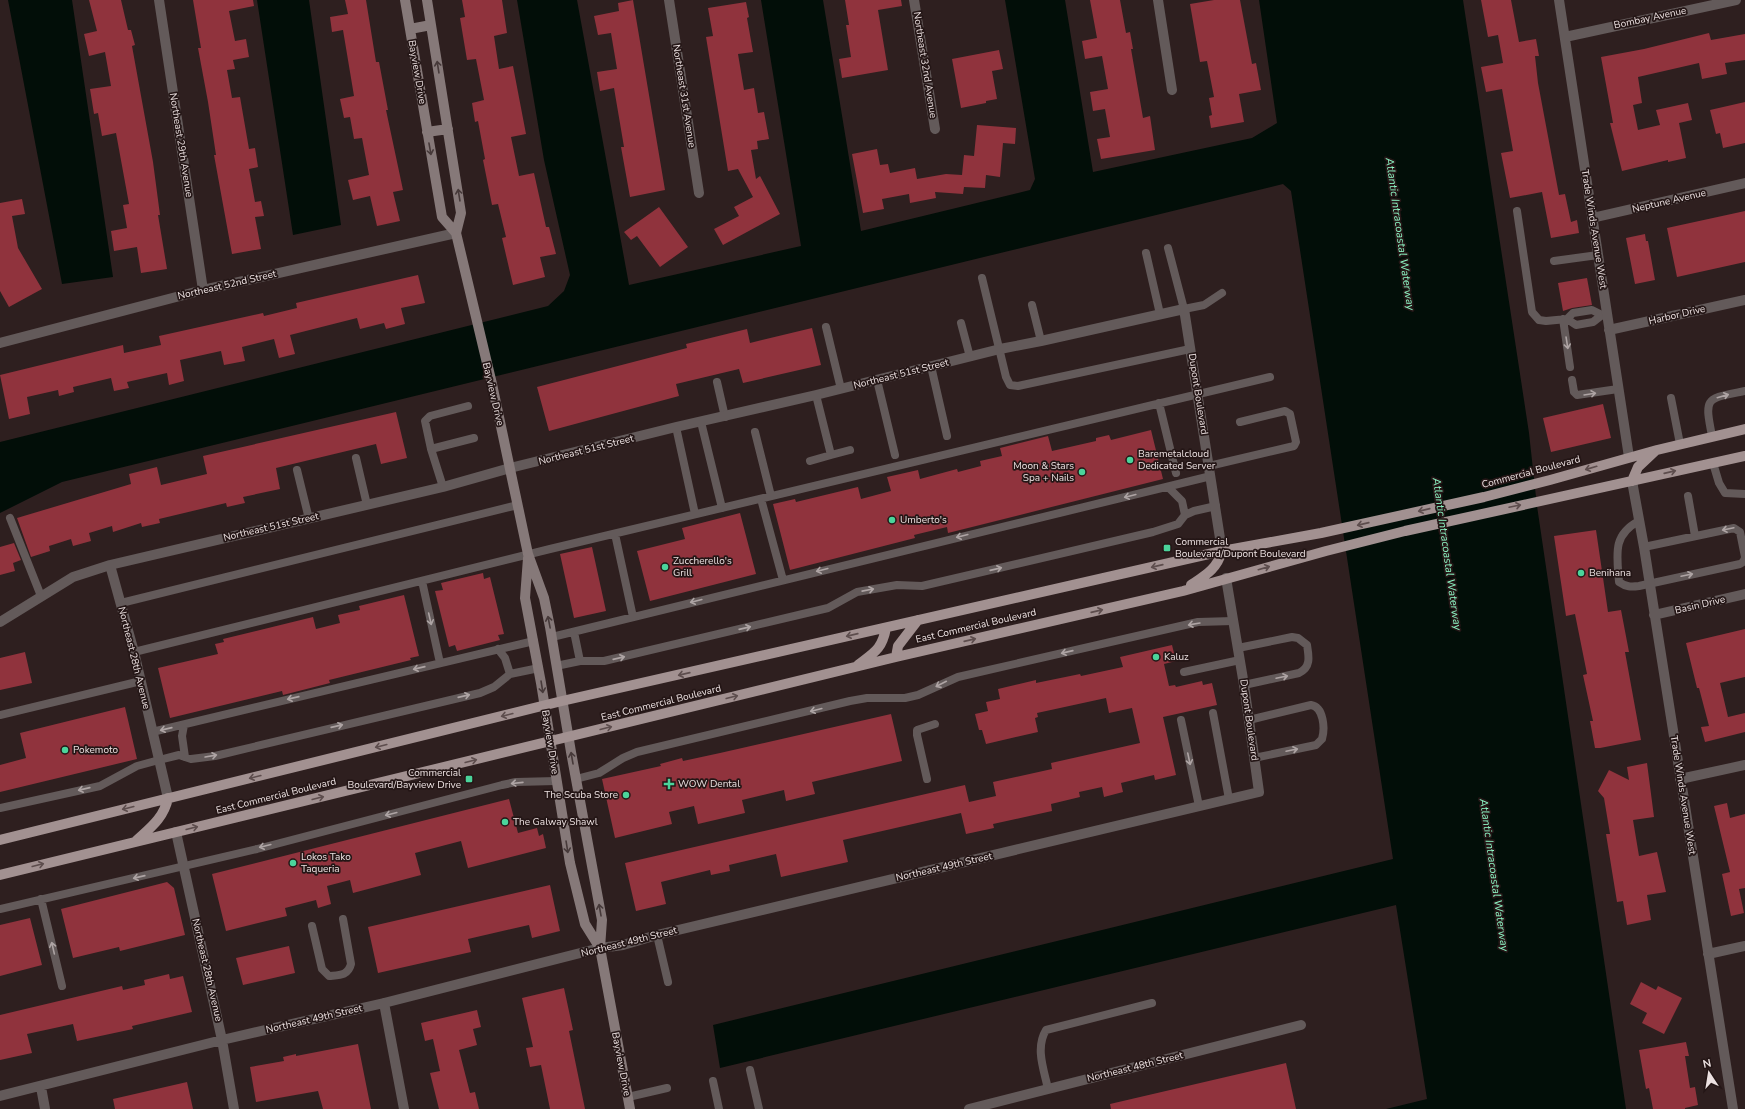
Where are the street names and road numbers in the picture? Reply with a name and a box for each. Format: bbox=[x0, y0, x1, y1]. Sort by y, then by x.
street label: Bombay Avenue bbox=[1612, 3, 1688, 33]
street label: Northeast 32nd Avenue bbox=[910, 11, 940, 119]
street label: Bayview Drive bbox=[404, 39, 430, 105]
street label: Northeast 31st Avenue bbox=[669, 43, 699, 149]
street label: Northeast 29th Avenue bbox=[166, 92, 196, 198]
street label: Trade Winds Avenue West bbox=[1578, 168, 1610, 290]
street label: Neptune Avenue bbox=[1631, 186, 1707, 216]
street label: Northeast 52nd Street bbox=[176, 267, 278, 303]
street label: Harbor Drive bbox=[1647, 302, 1707, 328]
street label: Dupont Boulevard bbox=[1185, 352, 1211, 436]
street label: Northeast 51st Street bbox=[852, 355, 950, 393]
street label: Bayview Drive bbox=[479, 361, 507, 427]
street label: Northeast 51st Street bbox=[537, 431, 635, 469]
street label: Commercial Boulevard bbox=[1480, 452, 1582, 492]
street label: Northeast 51st Street bbox=[222, 509, 321, 545]
street label: Basin Drive bbox=[1673, 592, 1727, 618]
street label: Northeast 28th Avenue bbox=[114, 605, 154, 711]
street label: East Commercial Boulevard bbox=[914, 605, 1038, 647]
street label: Dupont Boulevard bbox=[1236, 678, 1262, 762]
street label: East Commercial Boulevard bbox=[599, 681, 723, 725]
street label: Bayview Drive bbox=[538, 709, 562, 775]
street label: Trade Winds Avenue West bbox=[1667, 734, 1699, 856]
street label: East Commercial Boulevard bbox=[214, 774, 338, 818]
street label: Northeast 49th Street bbox=[894, 849, 994, 885]
street label: Northeast 28th Avenue bbox=[188, 917, 226, 1023]
street label: Northeast 49th Street bbox=[580, 923, 679, 961]
street label: Northeast 49th Street bbox=[264, 1001, 364, 1037]
street label: Bayview Drive bbox=[608, 1031, 634, 1097]
street label: Northeast 48th Street bbox=[1086, 1048, 1185, 1086]

